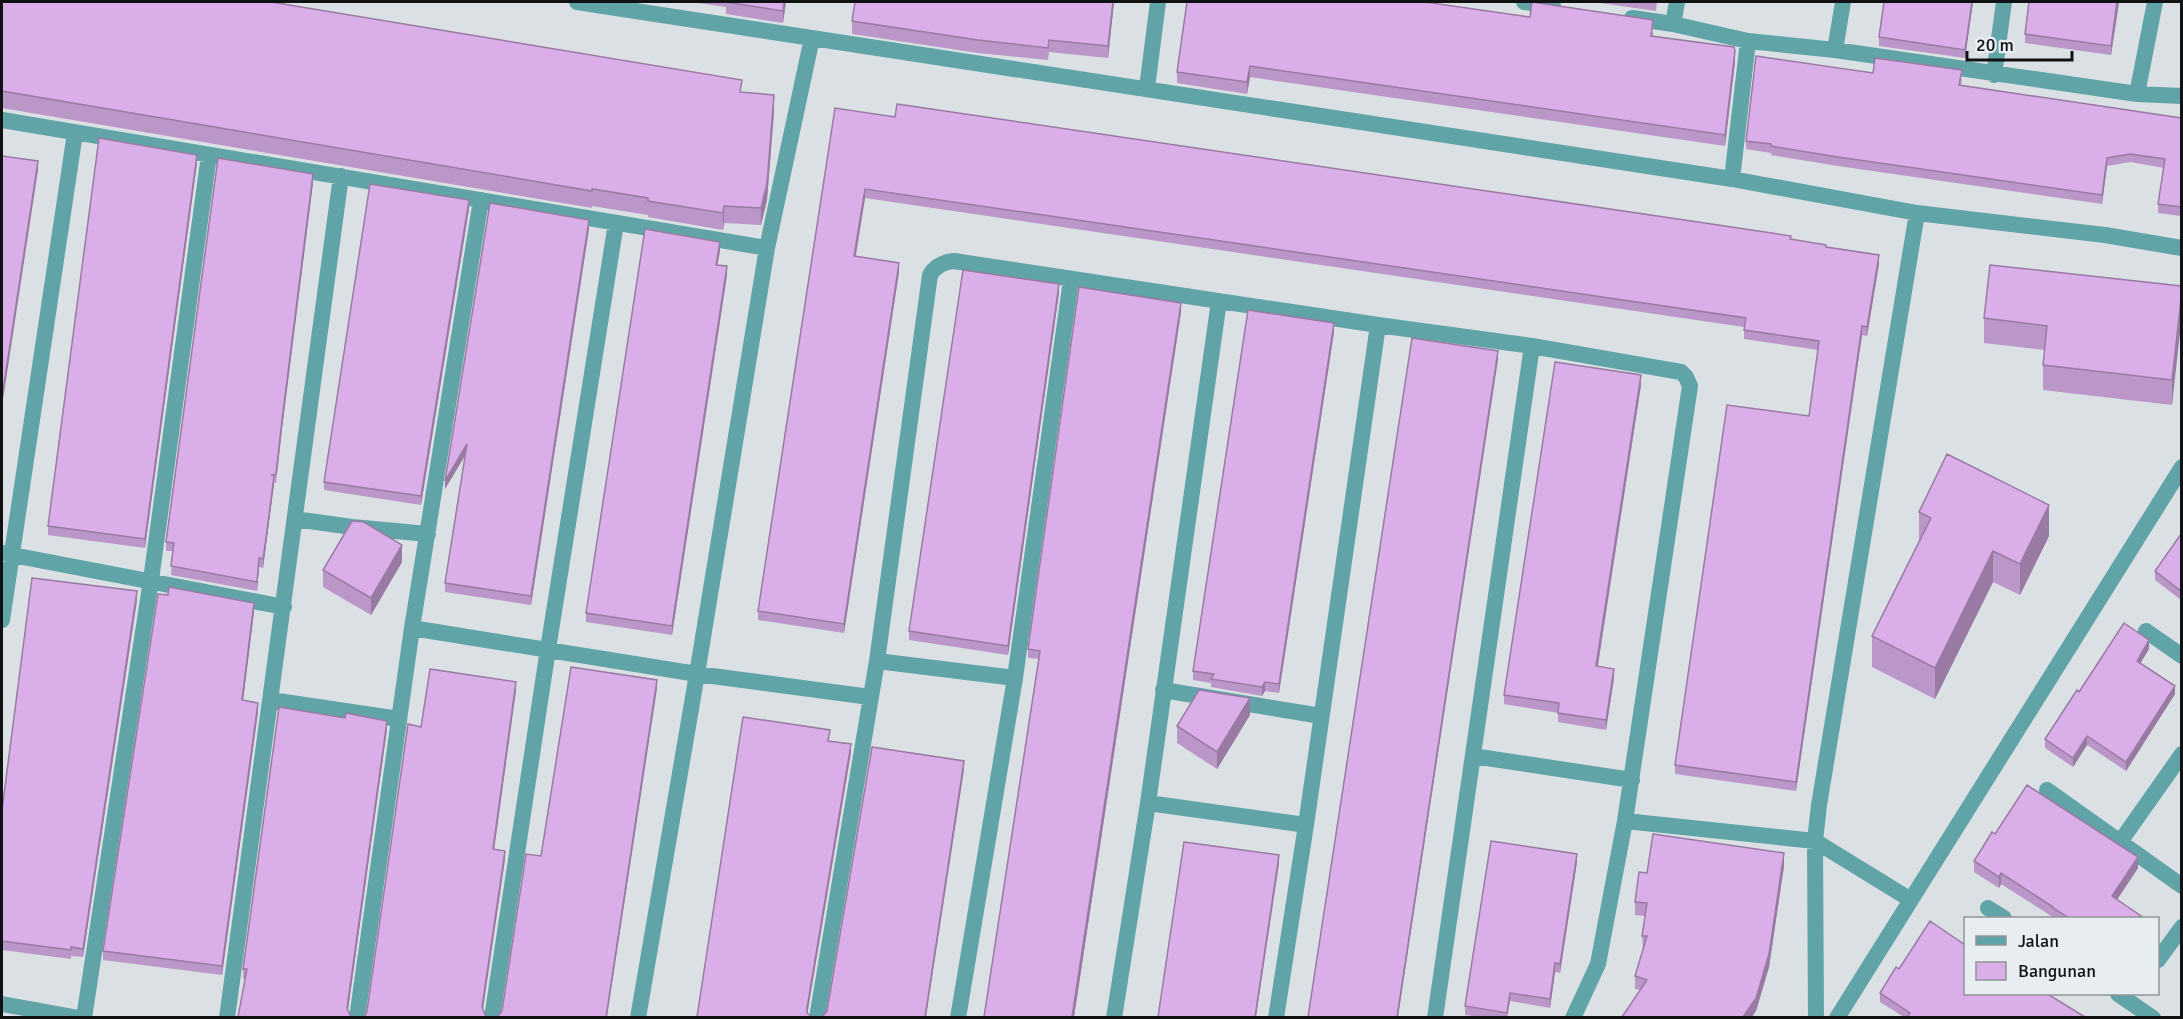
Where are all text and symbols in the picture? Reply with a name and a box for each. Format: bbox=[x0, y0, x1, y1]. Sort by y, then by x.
scale bar bbox=[1967, 24, 2072, 62]
text: 20 m bbox=[1976, 34, 2014, 56]
legend bbox=[1964, 917, 2159, 995]
text: Jalan bbox=[2018, 930, 2059, 952]
text: Bangunan bbox=[2018, 960, 2096, 982]

